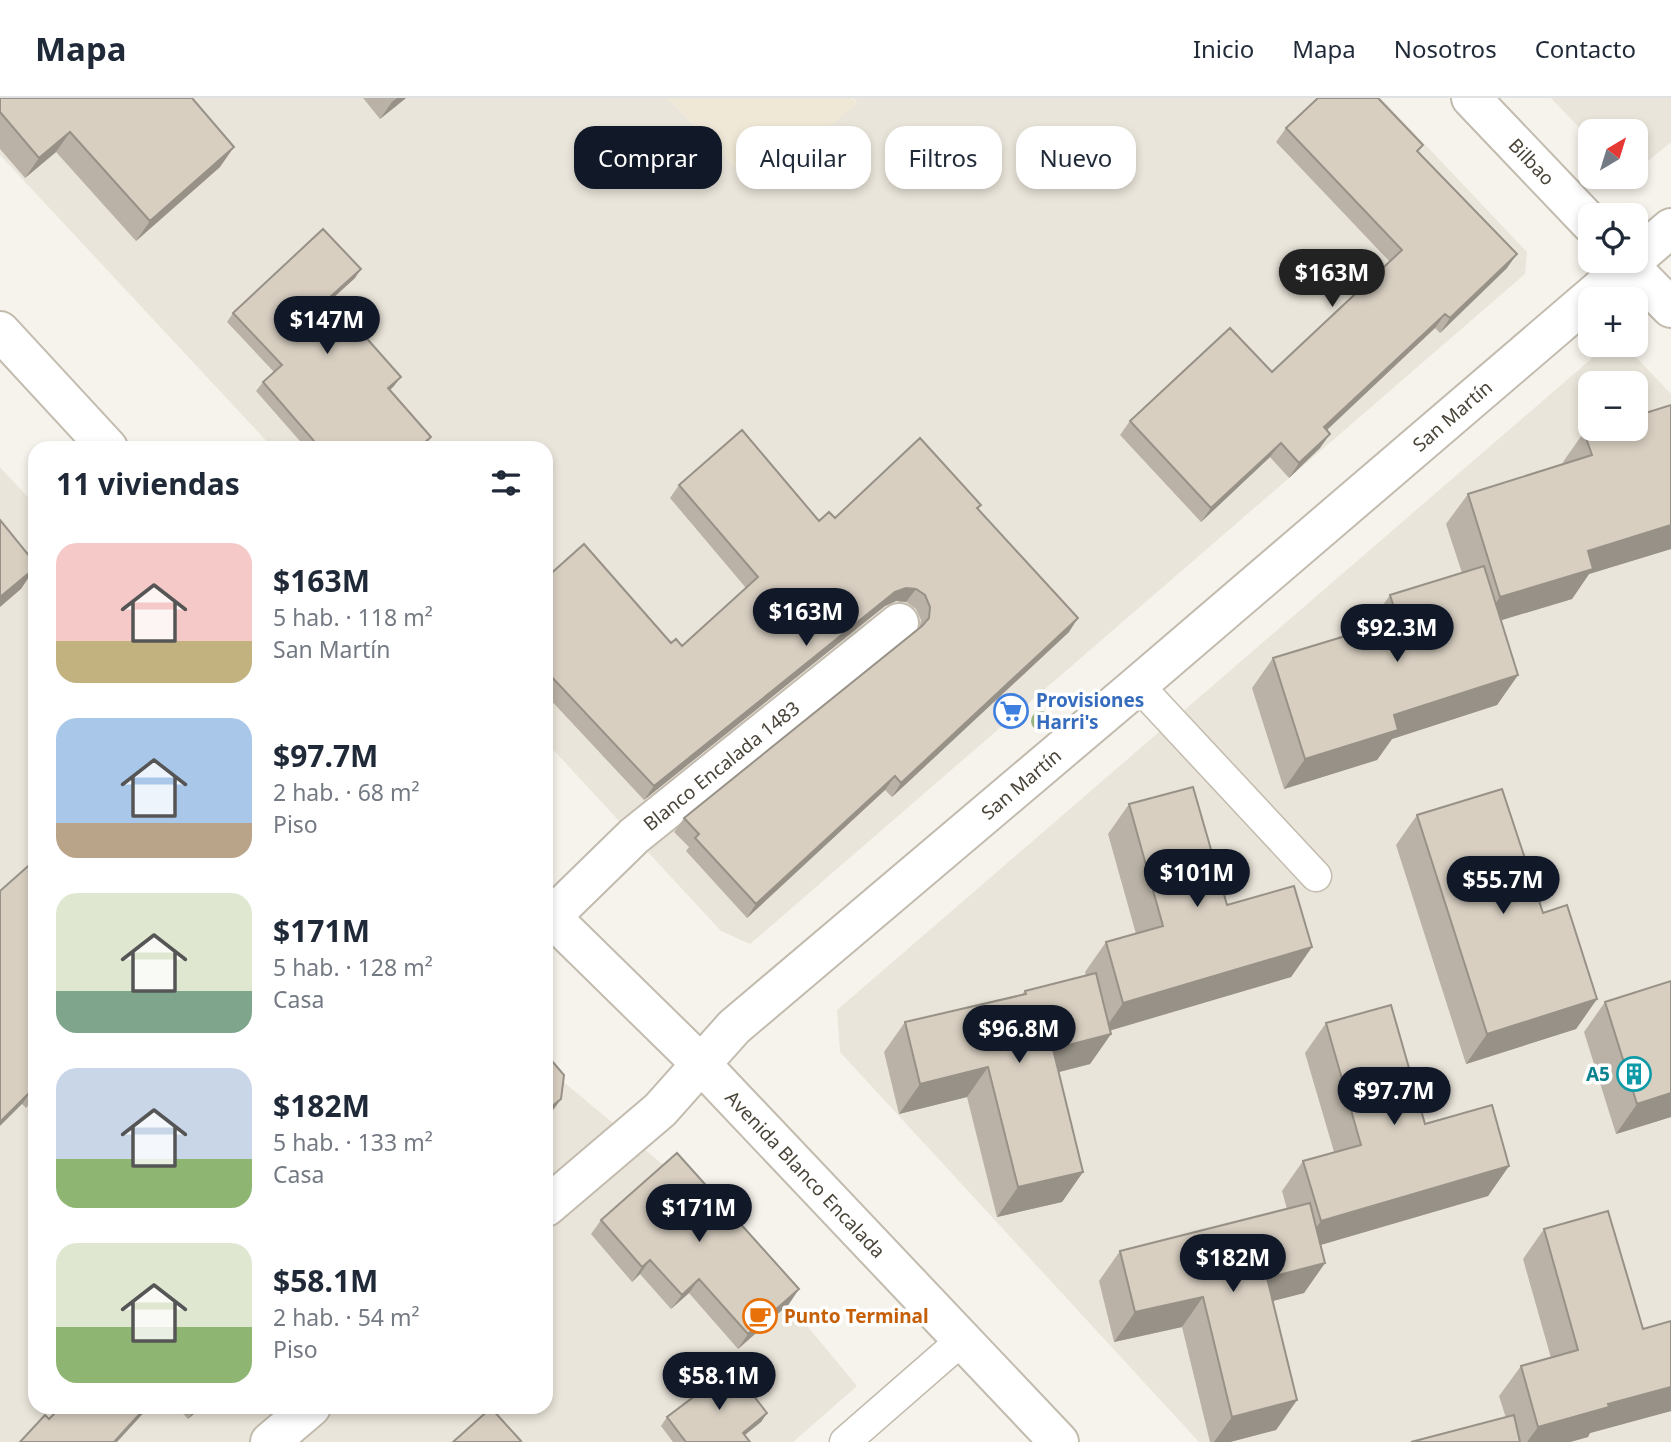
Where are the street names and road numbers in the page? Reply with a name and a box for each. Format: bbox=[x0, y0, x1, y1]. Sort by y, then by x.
street label: Bilbao bbox=[1503, 132, 1560, 191]
street label: San Martín bbox=[1407, 374, 1498, 457]
street label: Blanco Encalada 1483 bbox=[638, 695, 805, 837]
street label: San Martín bbox=[976, 743, 1067, 825]
street label: Avenida Blanco Encalada bbox=[720, 1085, 891, 1264]

